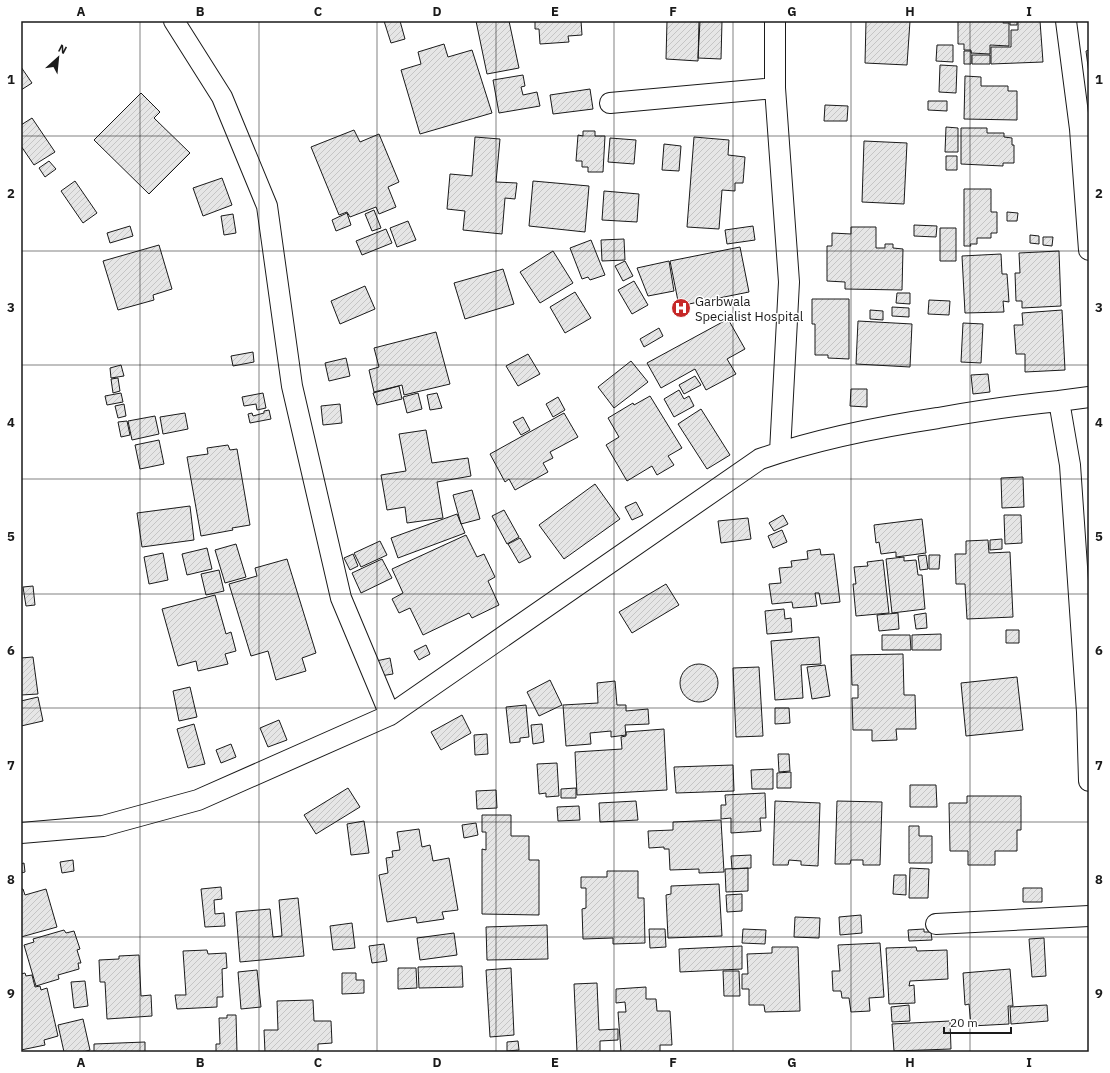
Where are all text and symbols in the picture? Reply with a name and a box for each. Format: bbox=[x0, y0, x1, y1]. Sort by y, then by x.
text: A bbox=[77, 3, 86, 20]
text: B bbox=[196, 3, 205, 20]
text: C bbox=[314, 3, 323, 20]
text: D bbox=[432, 3, 442, 20]
text: E bbox=[551, 3, 559, 20]
text: F bbox=[669, 3, 677, 20]
text: G bbox=[787, 3, 797, 20]
text: H bbox=[905, 3, 915, 20]
text: I bbox=[1026, 3, 1032, 20]
north arrow bbox=[38, 38, 78, 78]
text: N bbox=[56, 41, 69, 57]
text: 1 bbox=[7, 71, 15, 88]
text: 1 bbox=[1095, 71, 1103, 88]
text: 2 bbox=[7, 185, 15, 202]
text: 2 bbox=[1095, 185, 1103, 202]
place label: Garbwala Specialist Hospital bbox=[695, 293, 804, 325]
hospital icon: Garbwala Specialist Hospital bbox=[670, 297, 692, 319]
text: 3 bbox=[7, 299, 15, 316]
text: 3 bbox=[1095, 299, 1103, 316]
text: 4 bbox=[7, 414, 15, 431]
text: 4 bbox=[1095, 414, 1103, 431]
text: 5 bbox=[7, 528, 15, 545]
text: 5 bbox=[1095, 528, 1103, 545]
text: 6 bbox=[7, 642, 15, 659]
text: 6 bbox=[1095, 642, 1103, 659]
text: 7 bbox=[7, 757, 15, 774]
text: 7 bbox=[1095, 757, 1103, 774]
text: 8 bbox=[7, 871, 15, 888]
text: 8 bbox=[1095, 871, 1103, 888]
text: 9 bbox=[7, 985, 15, 1002]
text: 9 bbox=[1095, 985, 1103, 1002]
scale bar bbox=[944, 1009, 1011, 1035]
text: 20 m bbox=[950, 1015, 978, 1030]
text: A bbox=[77, 1054, 86, 1071]
text: B bbox=[196, 1054, 205, 1071]
text: C bbox=[314, 1054, 323, 1071]
text: D bbox=[432, 1054, 442, 1071]
text: E bbox=[551, 1054, 559, 1071]
text: F bbox=[669, 1054, 677, 1071]
text: G bbox=[787, 1054, 797, 1071]
text: H bbox=[905, 1054, 915, 1071]
text: I bbox=[1026, 1054, 1032, 1071]

